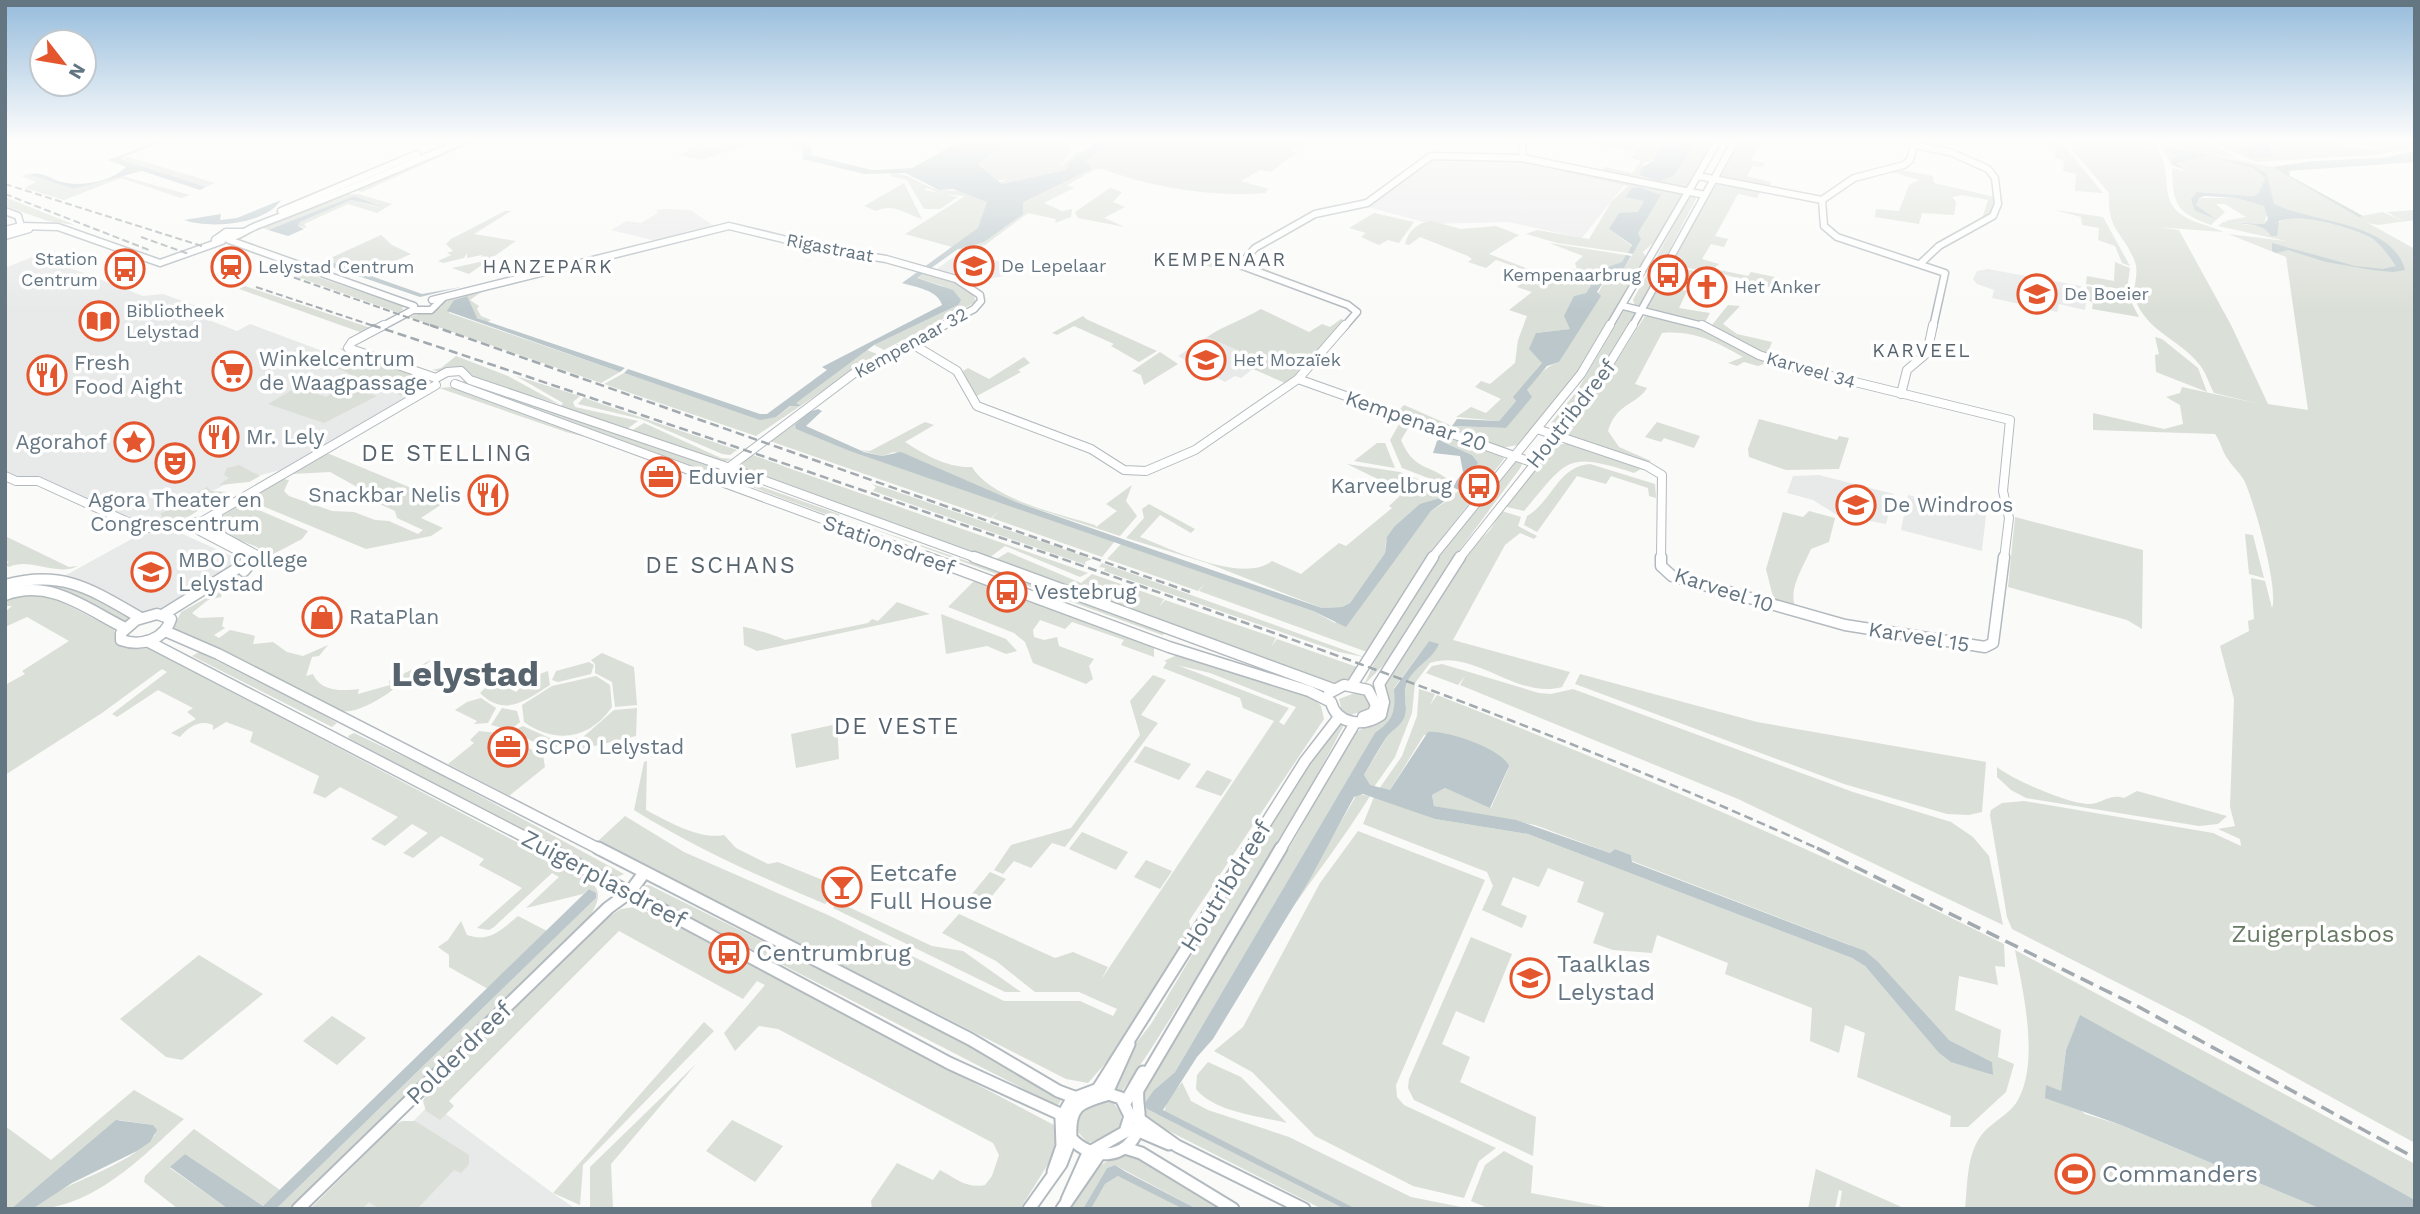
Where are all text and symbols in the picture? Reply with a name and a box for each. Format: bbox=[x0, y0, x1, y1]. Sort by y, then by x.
north arrow bbox=[28, 28, 98, 98]
text: N bbox=[64, 60, 91, 83]
street label: Rigastraat bbox=[785, 229, 876, 266]
school or university icon: De Lepelaar bbox=[953, 245, 995, 287]
station icon: Lelystad Centrum bbox=[210, 246, 252, 288]
place label: Station Centrum bbox=[21, 248, 98, 290]
bus stop icon: Station Centrum bbox=[104, 248, 146, 290]
district label: KEMPENAAR bbox=[1153, 248, 1287, 271]
bus stop icon: Kempenaarbrug bbox=[1647, 254, 1689, 296]
district label: HANZEPARK bbox=[483, 255, 613, 278]
place label: De Lepelaar bbox=[1001, 255, 1106, 276]
place label: Lelystad Centrum bbox=[258, 256, 415, 277]
place label: Kempenaarbrug bbox=[1503, 264, 1641, 285]
church icon: Het Anker bbox=[1686, 266, 1728, 308]
school or university icon: De Boeier bbox=[2016, 273, 2058, 315]
place label: Het Anker bbox=[1734, 276, 1821, 297]
place label: De Boeier bbox=[2064, 283, 2149, 304]
library icon: Bibliotheek Lelystad bbox=[78, 300, 120, 342]
place label: Bibliotheek Lelystad bbox=[126, 300, 224, 342]
street label: Kempenaar 32 bbox=[851, 303, 971, 382]
school or university icon: Het Mozaïek bbox=[1185, 339, 1227, 381]
district label: KARVEEL bbox=[1872, 339, 1972, 362]
place label: Winkelcentrum de Waagpassage bbox=[259, 346, 428, 395]
street label: Karveel 34 bbox=[1764, 347, 1858, 392]
place label: Het Mozaïek bbox=[1233, 349, 1341, 370]
place label: Fresh Food Aight bbox=[74, 350, 183, 399]
supermarket icon: Winkelcentrum de Waagpassage bbox=[211, 350, 253, 392]
restaurant icon: Fresh Food Aight bbox=[26, 354, 68, 396]
street label: Houtribdreef bbox=[1521, 354, 1621, 473]
street label: Kempenaar 20 bbox=[1342, 385, 1490, 456]
restaurant icon: Mr. Lely bbox=[198, 416, 240, 458]
place icon: Agorahof bbox=[113, 421, 155, 463]
place label: Mr. Lely bbox=[246, 424, 325, 449]
place label: Agorahof bbox=[16, 429, 107, 454]
district label: DE STELLING bbox=[361, 440, 533, 467]
theatre icon: Agora Theater en Congrescentrum bbox=[154, 442, 196, 484]
office icon: Eduvier bbox=[640, 456, 682, 498]
place label: Eduvier bbox=[688, 464, 765, 489]
bus stop icon: Karveelbrug bbox=[1458, 465, 1500, 507]
place label: Karveelbrug bbox=[1331, 473, 1453, 498]
restaurant icon: Snackbar Nelis bbox=[467, 474, 509, 516]
place label: Snackbar Nelis bbox=[308, 482, 461, 507]
school or university icon: De Windroos bbox=[1835, 484, 1877, 526]
place label: Agora Theater en Congrescentrum bbox=[88, 487, 262, 536]
place label: De Windroos bbox=[1883, 492, 2013, 517]
street label: Stationsdreef bbox=[820, 509, 959, 580]
place label: MBO College Lelystad bbox=[178, 547, 308, 596]
school or university icon: MBO College Lelystad bbox=[130, 551, 172, 593]
district label: DE SCHANS bbox=[645, 552, 797, 579]
street label: Karveel 10 bbox=[1671, 562, 1777, 617]
bus stop icon: Vestebrug bbox=[986, 571, 1028, 613]
place label: Vestebrug bbox=[1034, 579, 1137, 604]
shop icon: RataPlan bbox=[301, 596, 343, 638]
place label: RataPlan bbox=[349, 604, 439, 629]
street label: Karveel 15 bbox=[1867, 616, 1971, 657]
district label: Lelystad bbox=[391, 653, 539, 695]
district label: DE VESTE bbox=[834, 713, 960, 740]
office icon: SCPO Lelystad bbox=[487, 726, 529, 768]
place label: SCPO Lelystad bbox=[535, 734, 684, 759]
street label: Houtribdreef bbox=[1175, 815, 1278, 957]
street label: Zuigerplasdreef bbox=[517, 824, 692, 934]
place label: Eetcafe Full House bbox=[869, 859, 993, 915]
bar icon: Eetcafe Full House bbox=[821, 866, 863, 908]
park label: Zuigerplasbos bbox=[2232, 920, 2394, 948]
bus stop icon: Centrumbrug bbox=[708, 932, 750, 974]
place label: Centrumbrug bbox=[756, 939, 911, 967]
place label: Taalklas Lelystad bbox=[1557, 950, 1655, 1006]
school or university icon: Taalklas Lelystad bbox=[1509, 957, 1551, 999]
street label: Polderdreef bbox=[400, 995, 518, 1110]
sports icon: Commanders bbox=[2054, 1153, 2096, 1195]
place label: Commanders bbox=[2102, 1160, 2258, 1188]

